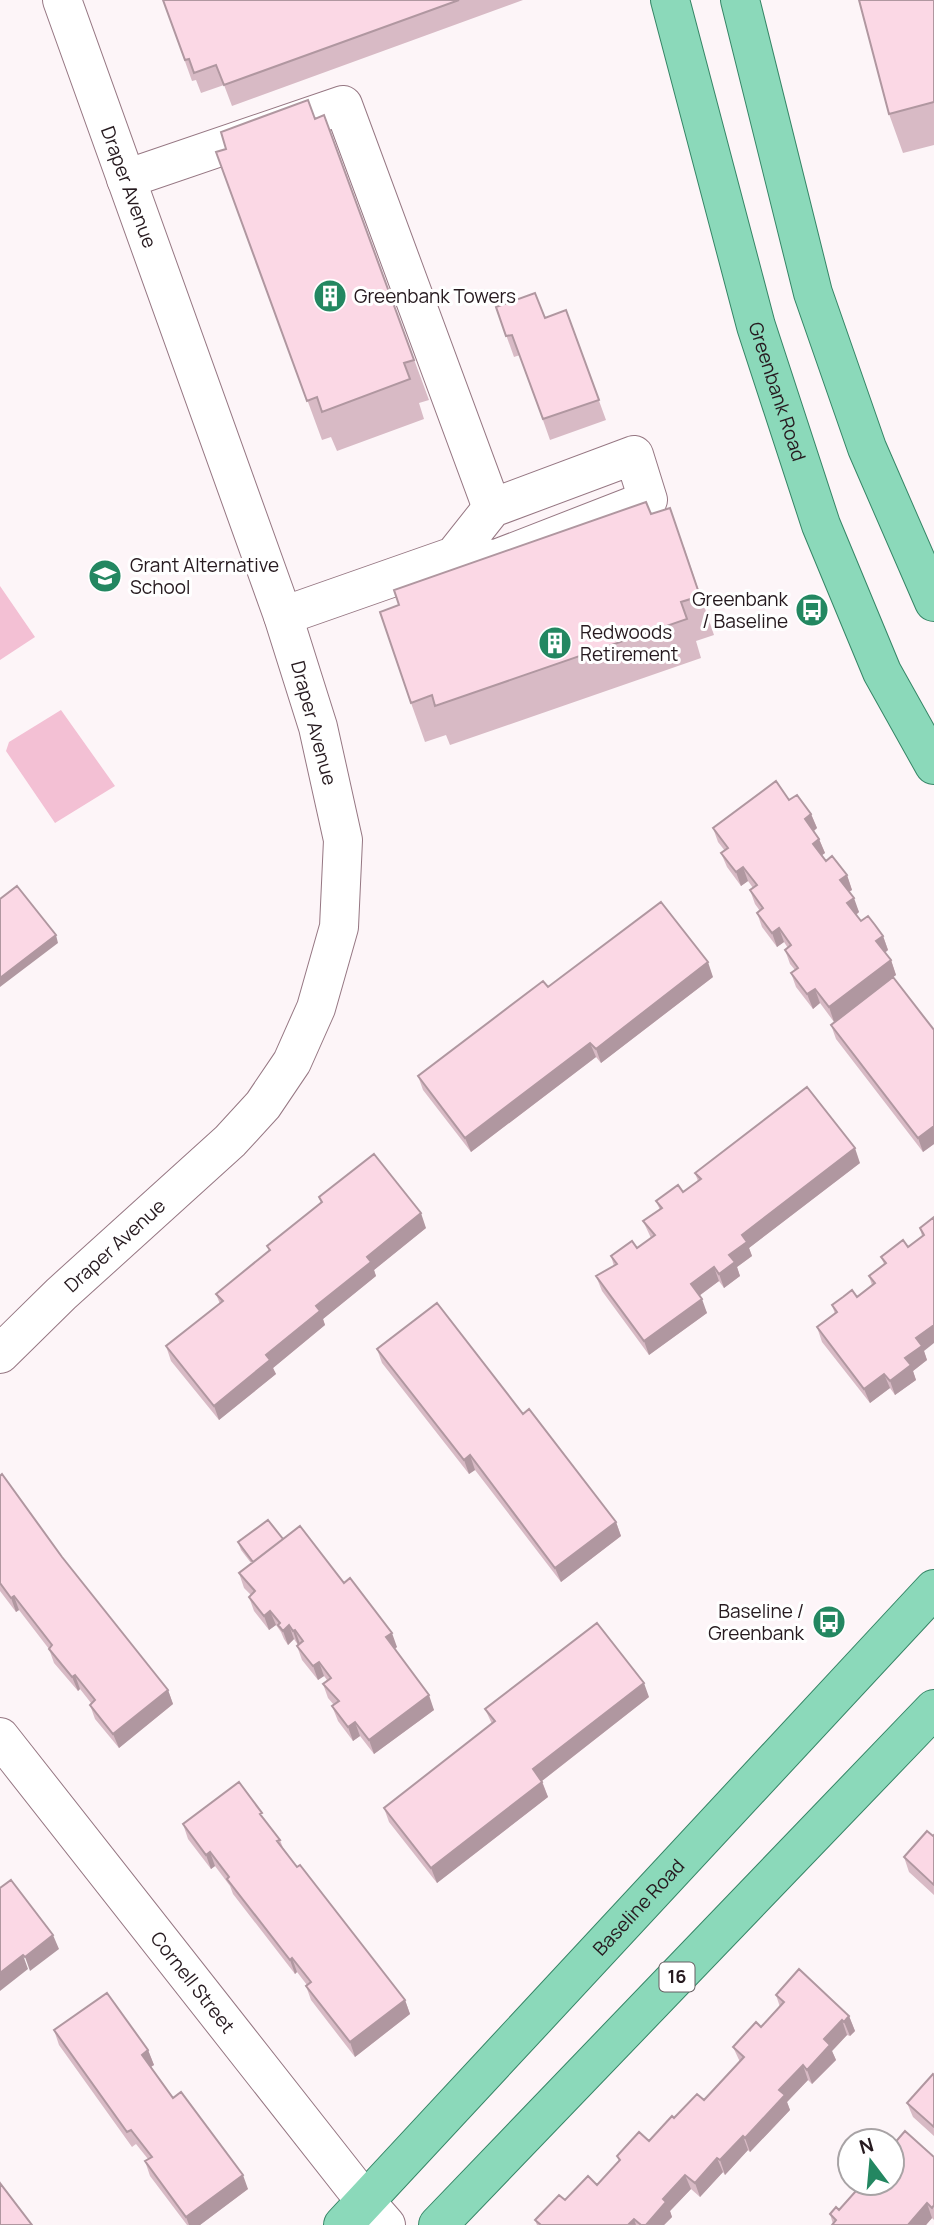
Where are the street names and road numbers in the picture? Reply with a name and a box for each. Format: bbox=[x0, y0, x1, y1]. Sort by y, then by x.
street label: Draper Avenue bbox=[95, 122, 163, 252]
street label: Greenbank Road bbox=[743, 319, 812, 464]
street label: Draper Avenue bbox=[285, 658, 343, 788]
street label: Draper Avenue bbox=[59, 1193, 171, 1298]
street label: Baseline Road bbox=[587, 1853, 690, 1961]
street label: Cornell Street bbox=[145, 1926, 241, 2038]
road number: 16 bbox=[660, 1963, 694, 1992]

